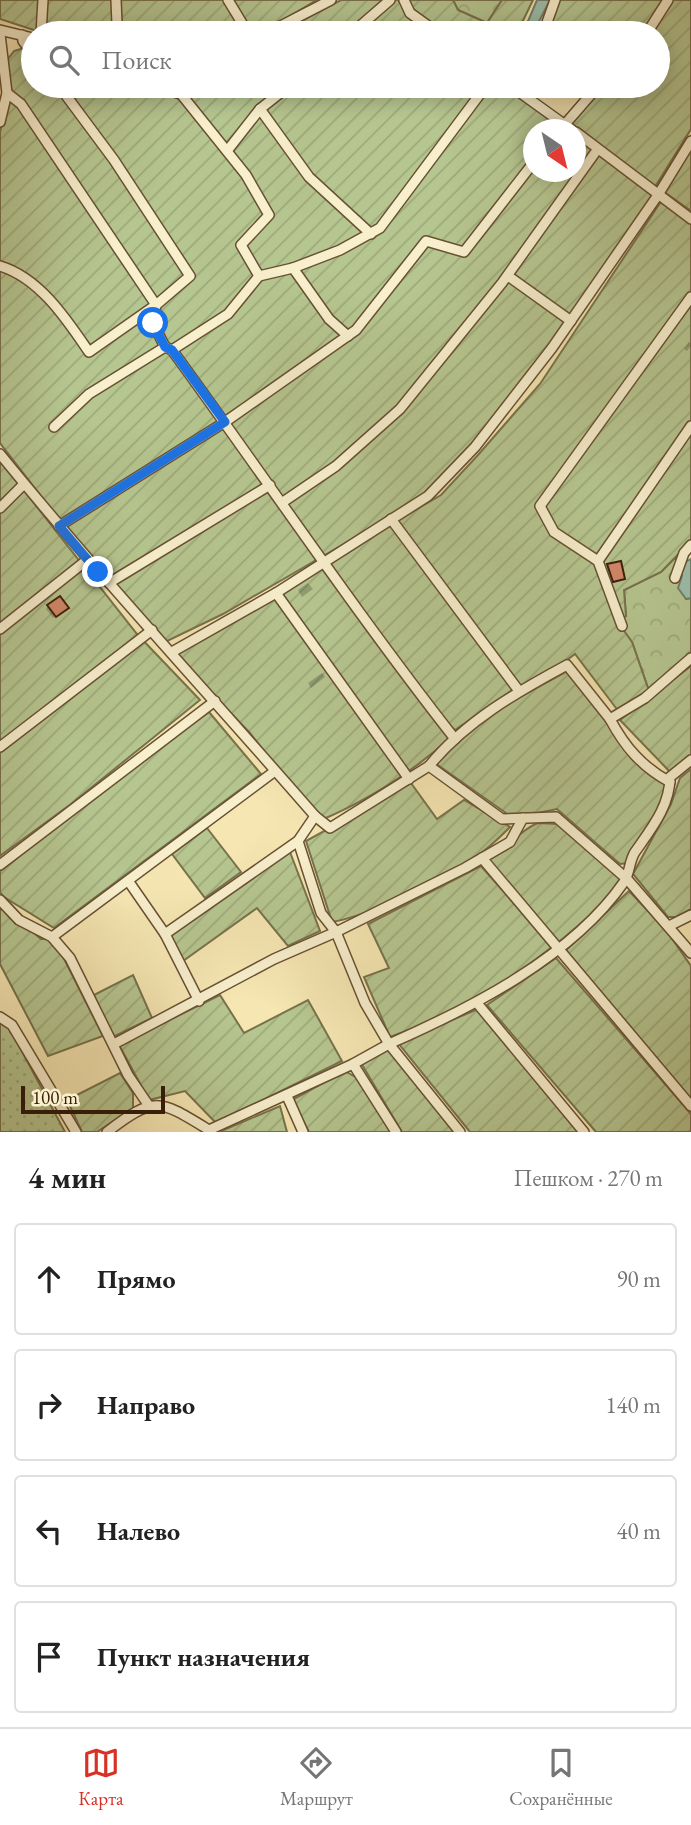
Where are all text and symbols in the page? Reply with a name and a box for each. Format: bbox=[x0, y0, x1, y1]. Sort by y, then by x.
search box bbox=[21, 21, 670, 98]
icon: search bbox=[45, 41, 83, 79]
text: Поиск bbox=[101, 43, 172, 77]
north arrow bbox=[523, 119, 586, 182]
route start bbox=[137, 307, 168, 338]
route end bbox=[82, 556, 113, 587]
scale bar bbox=[21, 1083, 164, 1115]
text: 100 m bbox=[32, 1085, 78, 1110]
text: 4 мин bbox=[28, 1158, 106, 1197]
text: Пешком · 270 m bbox=[514, 1163, 663, 1193]
icon: ahead bbox=[30, 1260, 68, 1298]
text: Прямо bbox=[97, 1262, 176, 1296]
text: 90 m bbox=[616, 1264, 661, 1294]
icon: right bbox=[30, 1386, 68, 1424]
text: Направо bbox=[97, 1388, 195, 1422]
text: 140 m bbox=[605, 1390, 661, 1420]
icon: left bbox=[30, 1512, 68, 1550]
text: Налево bbox=[97, 1514, 180, 1548]
text: 40 m bbox=[616, 1516, 661, 1546]
icon: arrive bbox=[30, 1638, 68, 1676]
text: Пункт назначения bbox=[97, 1640, 310, 1674]
tab: Карта bbox=[78, 1744, 124, 1811]
tab: Маршрут bbox=[280, 1744, 353, 1811]
tab: Сохранённые bbox=[509, 1744, 613, 1811]

